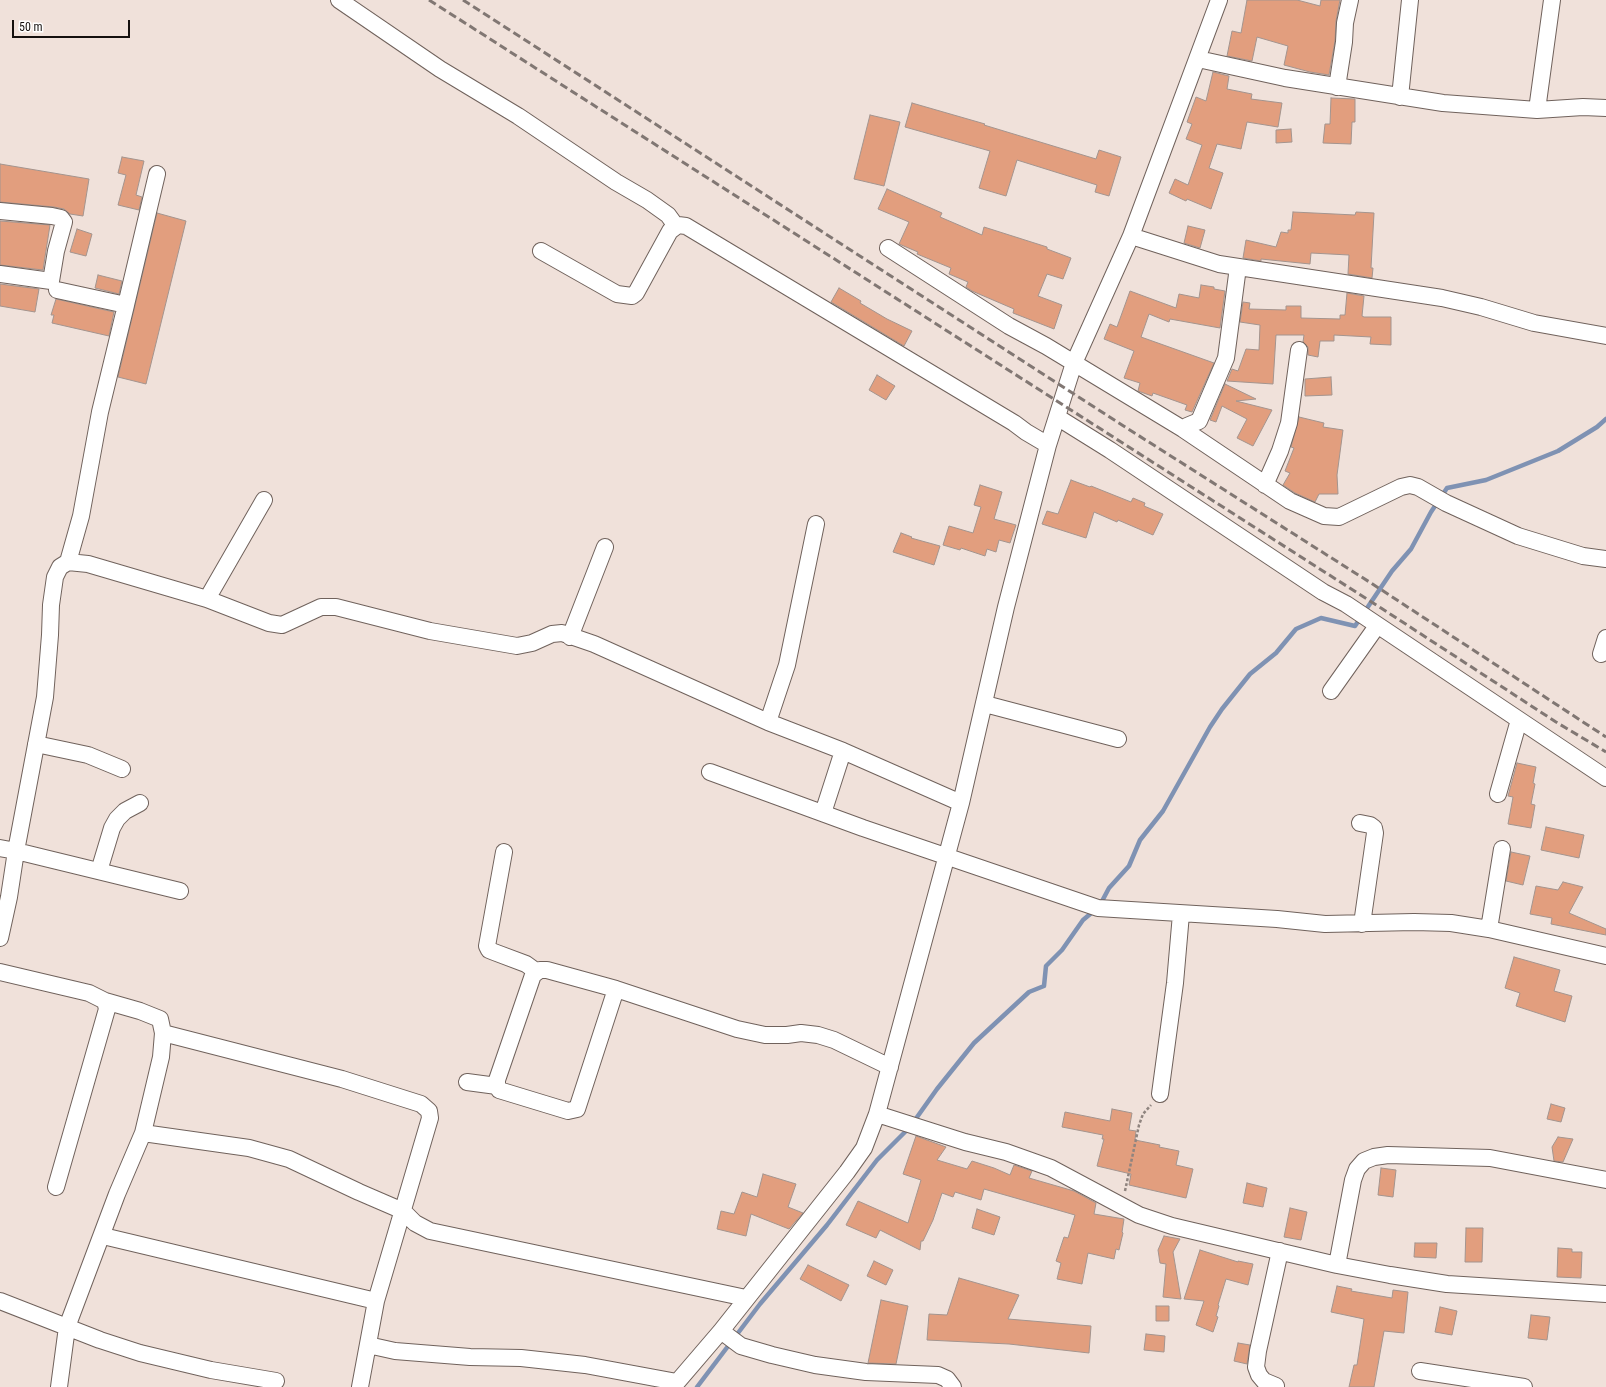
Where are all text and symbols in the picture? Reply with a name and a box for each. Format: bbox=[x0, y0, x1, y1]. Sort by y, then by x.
scale bar bbox=[14, 12, 132, 38]
text: 50 m bbox=[19, 20, 43, 34]

